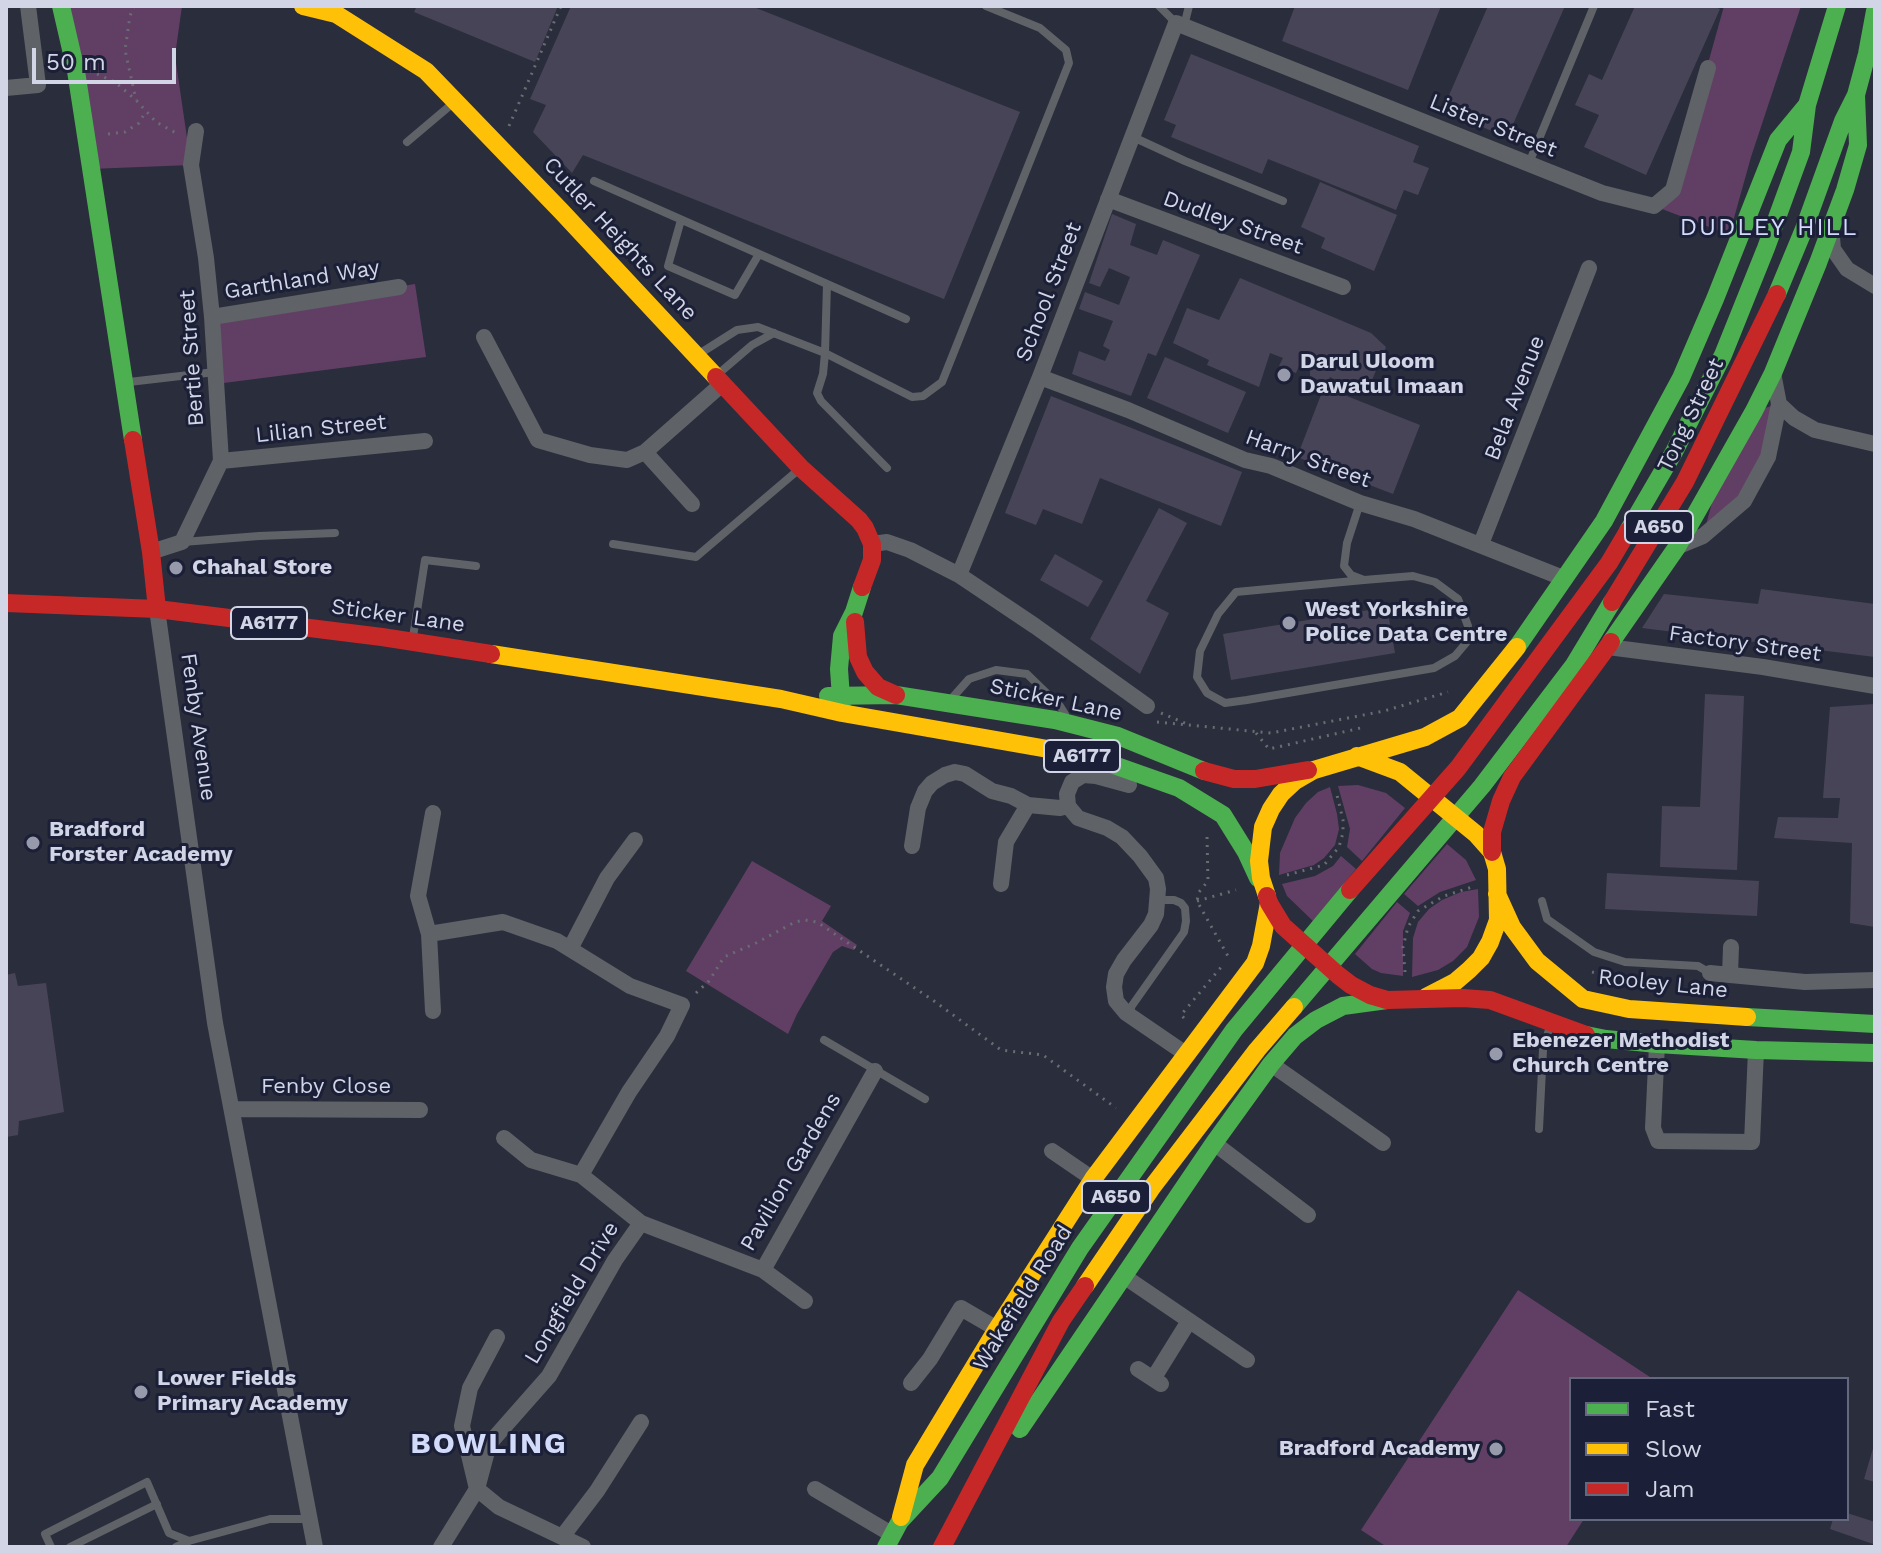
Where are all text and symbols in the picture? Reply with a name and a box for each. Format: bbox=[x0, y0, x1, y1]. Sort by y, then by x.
scale bar bbox=[36, 32, 180, 82]
text: 50 m bbox=[46, 48, 106, 76]
street label: Lister Street bbox=[1425, 88, 1561, 164]
street label: Cutler Heights Lane bbox=[537, 152, 703, 326]
street label: Dudley Street bbox=[1159, 185, 1307, 261]
district label: DUDLEY HILL bbox=[1680, 214, 1858, 242]
street label: School Street bbox=[1010, 219, 1088, 365]
street label: Garthland Way bbox=[222, 255, 382, 305]
street label: Bertie Street bbox=[174, 289, 210, 427]
street label: Bela Avenue bbox=[1479, 332, 1551, 464]
place label: Darul Uloom Dawatul Imaan bbox=[1300, 349, 1464, 400]
street label: Tong Street bbox=[1652, 354, 1730, 476]
marker: Darul Uloom Dawatul Imaan bbox=[1275, 366, 1293, 384]
street label: Lilian Street bbox=[254, 409, 388, 449]
street label: Harry Street bbox=[1242, 424, 1374, 494]
road number: A650 bbox=[1625, 511, 1693, 543]
place label: Chahal Store bbox=[192, 555, 332, 581]
marker: Chahal Store bbox=[167, 559, 185, 577]
street label: Sticker Lane bbox=[329, 594, 467, 638]
place label: West Yorkshire Police Data Centre bbox=[1305, 597, 1507, 648]
road number: A6177 bbox=[231, 607, 307, 639]
marker: West Yorkshire Police Data Centre bbox=[1280, 614, 1298, 632]
street label: Factory Street bbox=[1667, 620, 1823, 668]
street label: Fenby Avenue bbox=[175, 652, 221, 802]
street label: Sticker Lane bbox=[987, 673, 1125, 727]
road number: A6177 bbox=[1044, 740, 1120, 772]
place label: Bradford Forster Academy bbox=[49, 817, 233, 868]
marker: Bradford Forster Academy bbox=[24, 834, 42, 852]
street label: Rooley Lane bbox=[1597, 964, 1729, 1004]
place label: Ebenezer Methodist Church Centre bbox=[1512, 1028, 1729, 1080]
marker: Ebenezer Methodist Church Centre bbox=[1487, 1045, 1505, 1063]
street label: Fenby Close bbox=[261, 1074, 391, 1100]
street label: Pavilion Gardens bbox=[735, 1088, 847, 1256]
road number: A650 bbox=[1082, 1181, 1150, 1213]
street label: Longfield Drive bbox=[519, 1217, 625, 1369]
street label: Wakefield Road bbox=[968, 1220, 1078, 1376]
place label: Lower Fields Primary Academy bbox=[157, 1366, 348, 1418]
legend bbox=[1569, 1377, 1849, 1521]
marker: Lower Fields Primary Academy bbox=[132, 1383, 150, 1401]
text: Fast bbox=[1645, 1395, 1695, 1423]
district label: BOWLING bbox=[410, 1426, 568, 1462]
text: Slow bbox=[1645, 1435, 1702, 1463]
place label: Bradford Academy bbox=[1279, 1436, 1480, 1462]
marker: Bradford Academy bbox=[1487, 1440, 1505, 1458]
text: Jam bbox=[1645, 1475, 1695, 1503]

